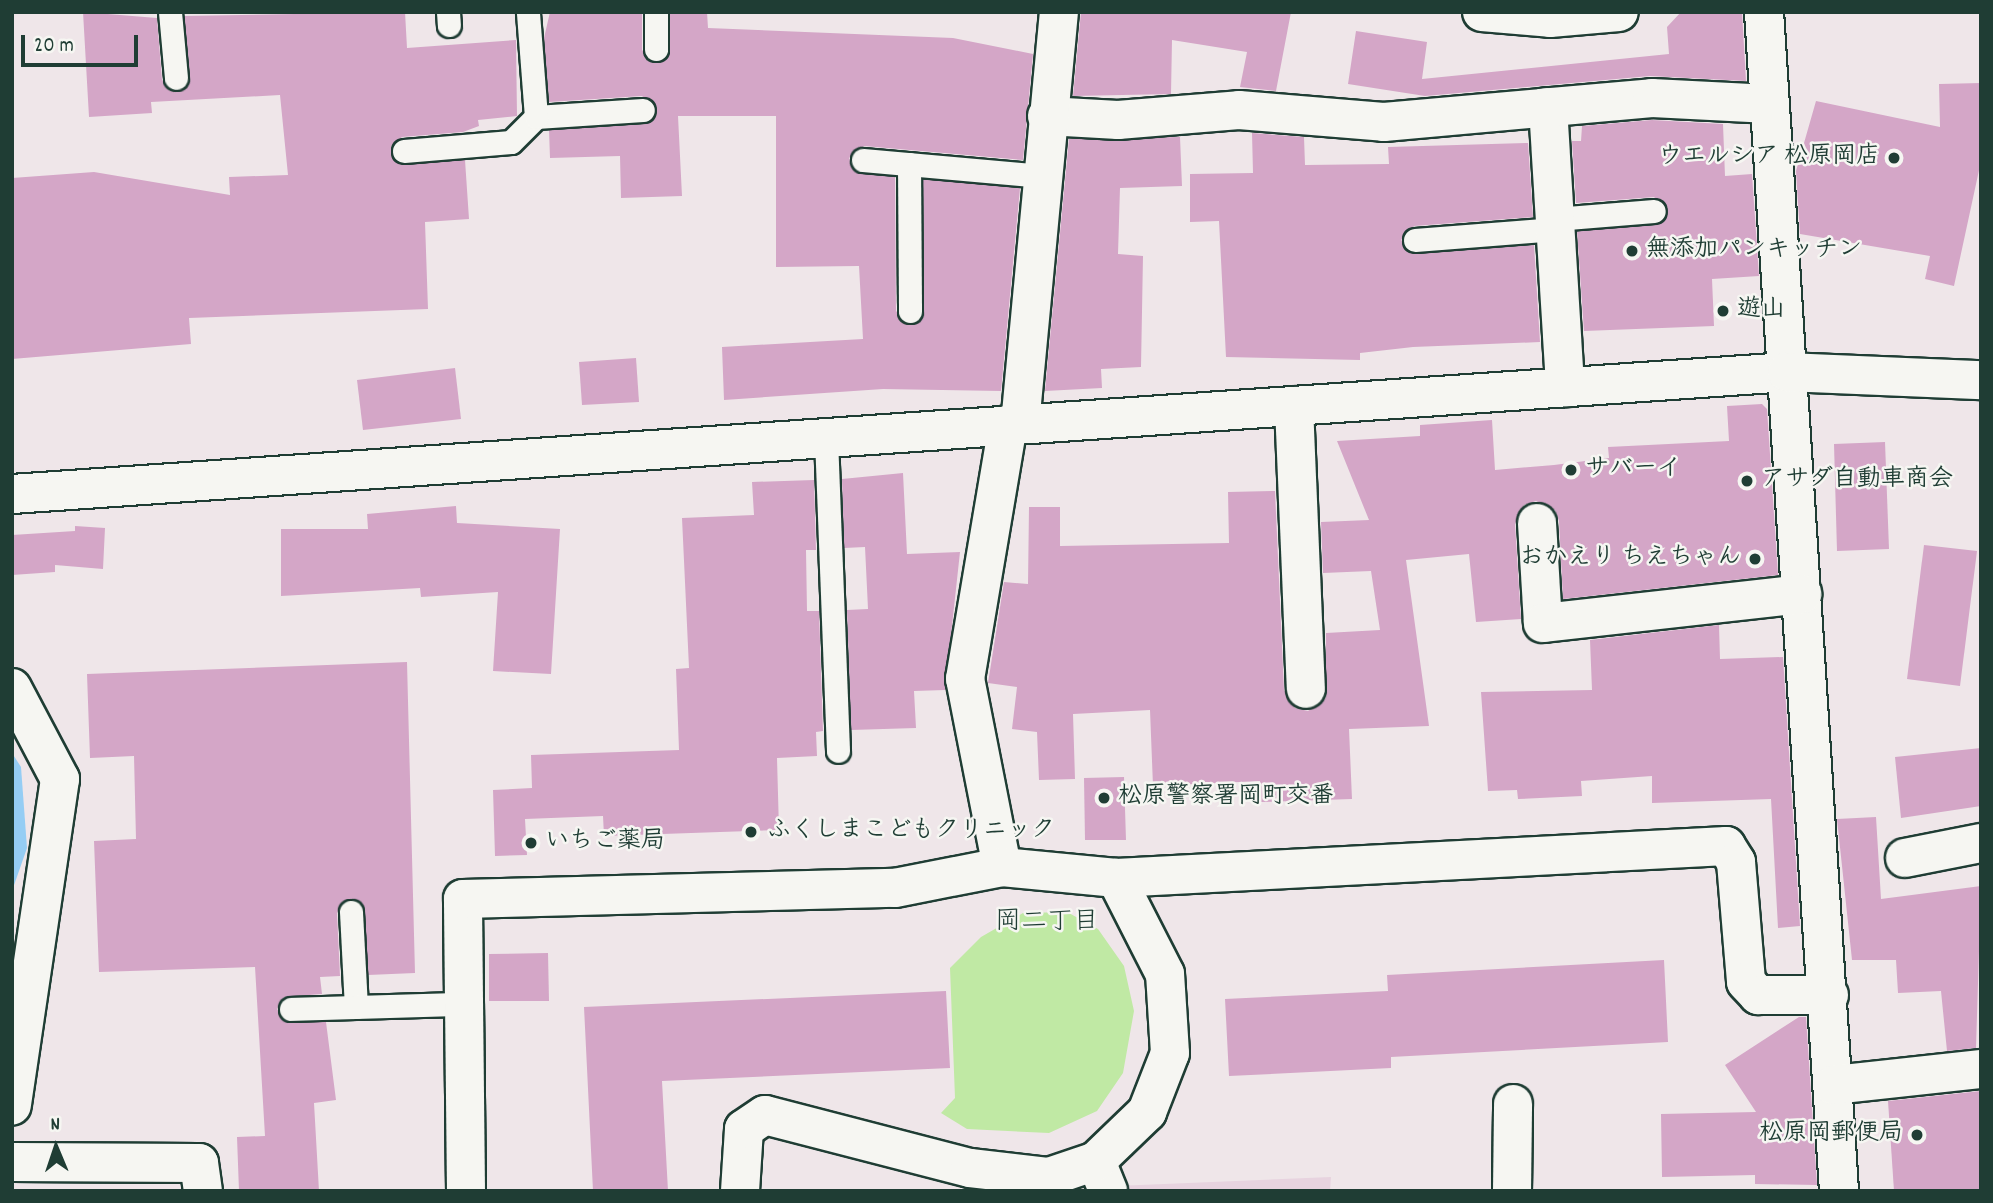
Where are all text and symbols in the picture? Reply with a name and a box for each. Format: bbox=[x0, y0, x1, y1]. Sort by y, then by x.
scale bar bbox=[24, 21, 142, 65]
text: 20 m bbox=[34, 32, 74, 62]
place label: ウエルシア 松原岡店 bbox=[1659, 144, 1880, 172]
marker: ウエルシア 松原岡店 bbox=[1886, 150, 1902, 166]
place label: 無添加パンキッチン bbox=[1646, 237, 1862, 265]
marker: 無添加パンキッチン bbox=[1624, 243, 1640, 259]
place label: 遊山 bbox=[1737, 297, 1785, 325]
marker: 遊山 bbox=[1715, 303, 1731, 319]
place label: サバーイ bbox=[1585, 456, 1681, 484]
marker: サバーイ bbox=[1563, 462, 1579, 478]
place label: アサダ自動車商会 bbox=[1761, 467, 1953, 495]
marker: アサダ自動車商会 bbox=[1739, 473, 1755, 489]
place label: おかえり ちえちゃん bbox=[1520, 545, 1741, 573]
marker: おかえり ちえちゃん bbox=[1747, 551, 1763, 567]
place label: 松原警察署岡町交番 bbox=[1118, 784, 1334, 812]
marker: 松原警察署岡町交番 bbox=[1096, 790, 1112, 806]
place label: ふくしまこどもクリニック bbox=[767, 818, 1055, 846]
marker: ふくしまこどもクリニック bbox=[741, 822, 761, 842]
place label: いちご薬局 bbox=[545, 829, 665, 857]
marker: いちご薬局 bbox=[523, 835, 539, 851]
district label: 岡二丁目 bbox=[995, 907, 1099, 939]
north arrow bbox=[21, 1112, 91, 1182]
text: N bbox=[50, 1112, 60, 1139]
place label: 松原岡郵便局 bbox=[1759, 1121, 1903, 1149]
marker: 松原岡郵便局 bbox=[1909, 1127, 1925, 1143]

